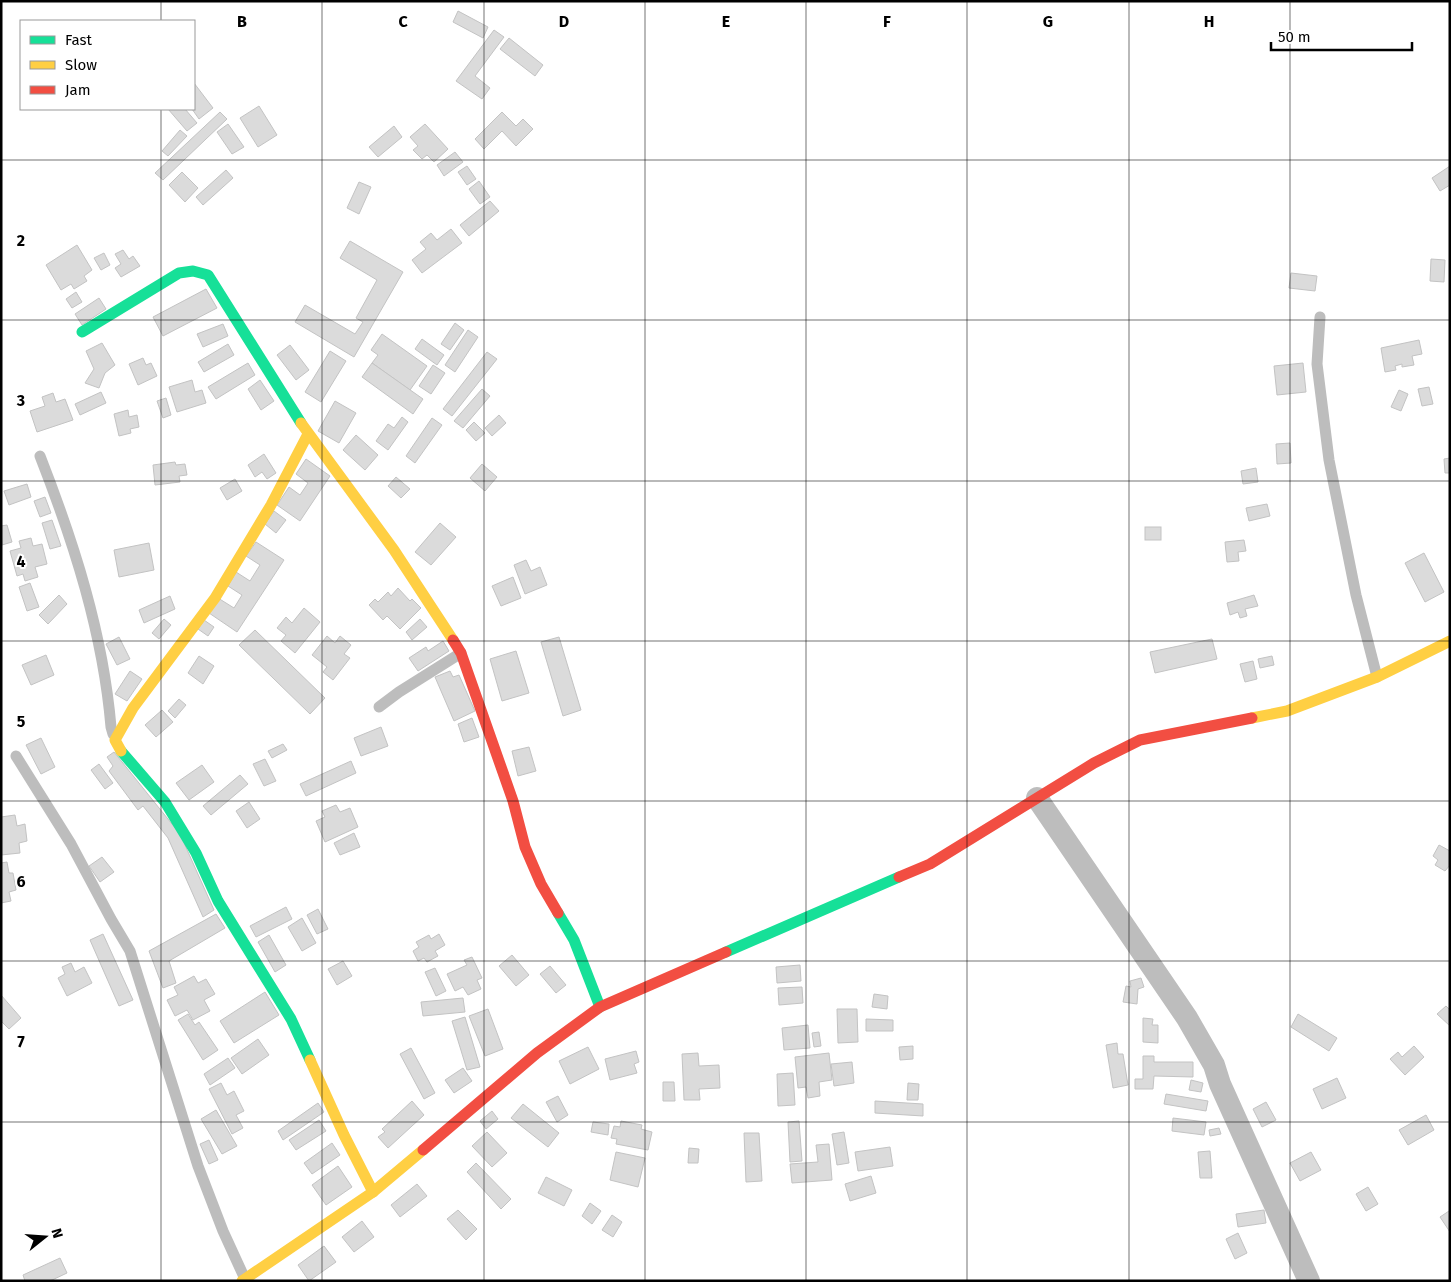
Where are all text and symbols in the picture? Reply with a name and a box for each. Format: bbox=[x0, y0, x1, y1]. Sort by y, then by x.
text: B bbox=[237, 12, 247, 31]
text: C bbox=[398, 12, 408, 31]
text: D bbox=[559, 12, 569, 31]
text: E bbox=[722, 12, 730, 31]
text: F bbox=[883, 12, 891, 31]
text: G bbox=[1043, 12, 1053, 31]
text: H bbox=[1204, 12, 1214, 31]
legend bbox=[20, 20, 195, 110]
scale bar bbox=[1271, 20, 1412, 52]
text: 50 m bbox=[1278, 28, 1311, 46]
text: Fast bbox=[65, 31, 92, 49]
text: Slow bbox=[65, 56, 97, 74]
text: Jam bbox=[65, 81, 91, 99]
text: 2 bbox=[17, 231, 25, 250]
text: 3 bbox=[16, 391, 25, 410]
text: 4 bbox=[16, 552, 26, 571]
text: 5 bbox=[17, 712, 26, 731]
text: 6 bbox=[16, 872, 26, 891]
text: 7 bbox=[17, 1032, 25, 1051]
north arrow bbox=[20, 1212, 70, 1262]
text: N bbox=[47, 1226, 66, 1240]

